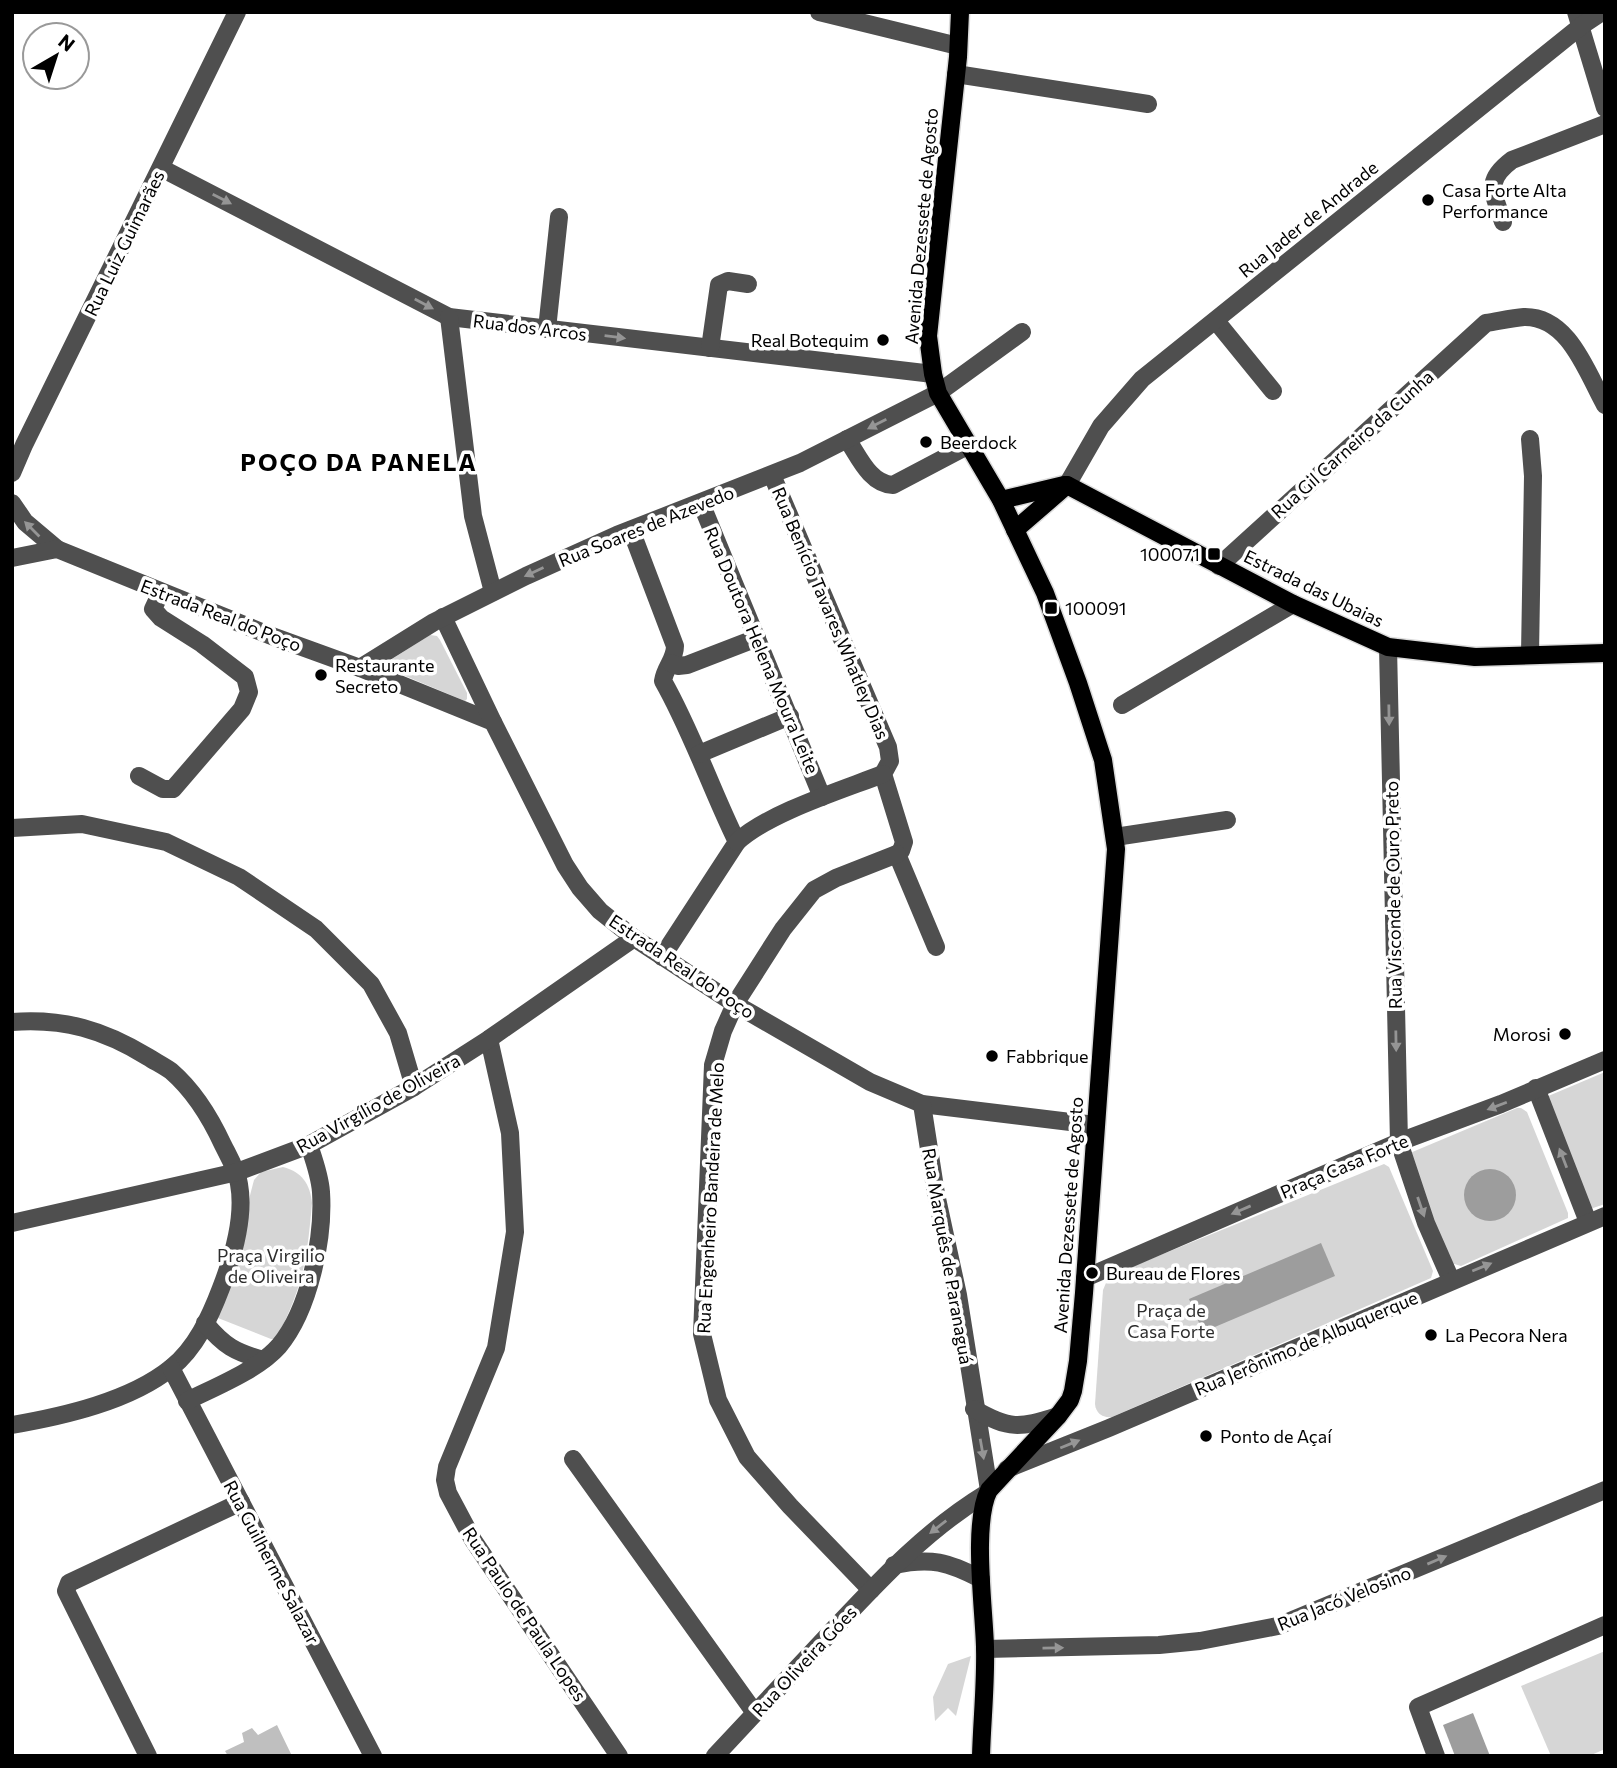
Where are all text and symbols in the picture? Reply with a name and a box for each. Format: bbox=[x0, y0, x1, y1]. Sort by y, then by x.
north arrow bbox=[21, 21, 91, 91]
text: N bbox=[54, 29, 80, 56]
street label: Avenida Dezessete de Agosto bbox=[900, 107, 942, 345]
street label: Rua Jader de Andrade bbox=[1234, 156, 1382, 282]
street label: Rua Luiz Guimarães bbox=[79, 167, 169, 319]
place label: Casa Forte Alta Performance bbox=[1442, 179, 1567, 222]
marker: Casa Forte Alta Performance bbox=[1420, 192, 1436, 208]
one-way arrow bbox=[212, 194, 232, 205]
one-way arrow bbox=[414, 298, 434, 310]
street label: Rua dos Arcos bbox=[472, 309, 588, 345]
place label: Real Botequim bbox=[751, 329, 869, 351]
one-way arrow bbox=[604, 331, 626, 342]
marker: Real Botequim bbox=[875, 332, 891, 348]
street label: Rua Gil Carneiro da Cunha bbox=[1266, 365, 1438, 523]
one-way arrow bbox=[867, 419, 887, 430]
place label: Beerdock bbox=[940, 431, 1018, 453]
marker: Beerdock bbox=[918, 434, 934, 450]
district label: POÇO DA PANELA bbox=[240, 447, 478, 476]
street label: Rua Soares de Azevedo bbox=[555, 481, 737, 571]
street label: Rua Benício Tavares Whatley Dias bbox=[768, 484, 894, 742]
one-way arrow bbox=[24, 520, 41, 537]
street label: Rua Doutora Helena Moura Leite bbox=[700, 523, 824, 777]
place label: 100071 bbox=[1140, 543, 1200, 565]
street label: Estrada das Ubaias bbox=[1241, 545, 1387, 631]
marker: 100071 bbox=[1206, 546, 1222, 562]
one-way arrow bbox=[524, 566, 544, 578]
street label: Estrada Real do Poço bbox=[138, 574, 304, 656]
place label: 100091 bbox=[1065, 597, 1127, 619]
marker: 100091 bbox=[1043, 600, 1059, 616]
place label: Restaurante Secreto bbox=[335, 654, 434, 697]
marker: Restaurante Secreto bbox=[313, 667, 329, 683]
one-way arrow bbox=[1383, 704, 1395, 726]
street label: Rua Visconde de Ouro Preto bbox=[1380, 781, 1406, 1009]
street label: Estrada Real do Poço bbox=[605, 909, 759, 1023]
place label: Morosi bbox=[1493, 1023, 1551, 1045]
marker: Morosi bbox=[1557, 1026, 1573, 1042]
one-way arrow bbox=[1391, 1030, 1402, 1052]
place label: Fabbrique bbox=[1006, 1045, 1089, 1067]
marker: Fabbrique bbox=[984, 1048, 1000, 1064]
street label: Rua Virgílio de Oliveira bbox=[292, 1049, 464, 1157]
street label: Rua Engenheiro Bandeira de Melo bbox=[692, 1062, 728, 1334]
street label: Avenida Dezessete de Agosto bbox=[1049, 1096, 1087, 1334]
one-way arrow bbox=[1486, 1100, 1507, 1111]
street label: Praça Casa Forte bbox=[1277, 1129, 1411, 1203]
street label: Rua Marquês de Paranaguá bbox=[918, 1146, 978, 1366]
one-way arrow bbox=[1557, 1148, 1568, 1169]
one-way arrow bbox=[1416, 1196, 1427, 1217]
one-way arrow bbox=[1230, 1204, 1251, 1215]
park label: Praça Virgilio de Oliveira bbox=[217, 1244, 325, 1287]
place label: Bureau de Flores bbox=[1106, 1262, 1241, 1284]
one-way arrow bbox=[1472, 1262, 1493, 1273]
marker: Bureau de Flores bbox=[1084, 1265, 1100, 1281]
street label: Rua Jerônimo de Albuquerque bbox=[1191, 1286, 1421, 1400]
park label: Praça de Casa Forte bbox=[1127, 1299, 1215, 1342]
place label: La Pecora Nera bbox=[1445, 1324, 1568, 1346]
marker: La Pecora Nera bbox=[1423, 1327, 1439, 1343]
place label: Ponto de Açaí bbox=[1220, 1425, 1333, 1447]
marker: Ponto de Açaí bbox=[1198, 1428, 1214, 1444]
one-way arrow bbox=[1060, 1438, 1081, 1449]
one-way arrow bbox=[977, 1439, 988, 1461]
street label: Rua Guilherme Salazar bbox=[219, 1476, 325, 1648]
one-way arrow bbox=[930, 1519, 948, 1534]
street label: Rua Paulo de Paula Lopes bbox=[458, 1523, 592, 1705]
one-way arrow bbox=[1427, 1554, 1448, 1565]
street label: Rua Jacó Velosino bbox=[1274, 1561, 1414, 1635]
street label: Rua Oliveira Góes bbox=[747, 1601, 861, 1721]
one-way arrow bbox=[1043, 1642, 1065, 1654]

